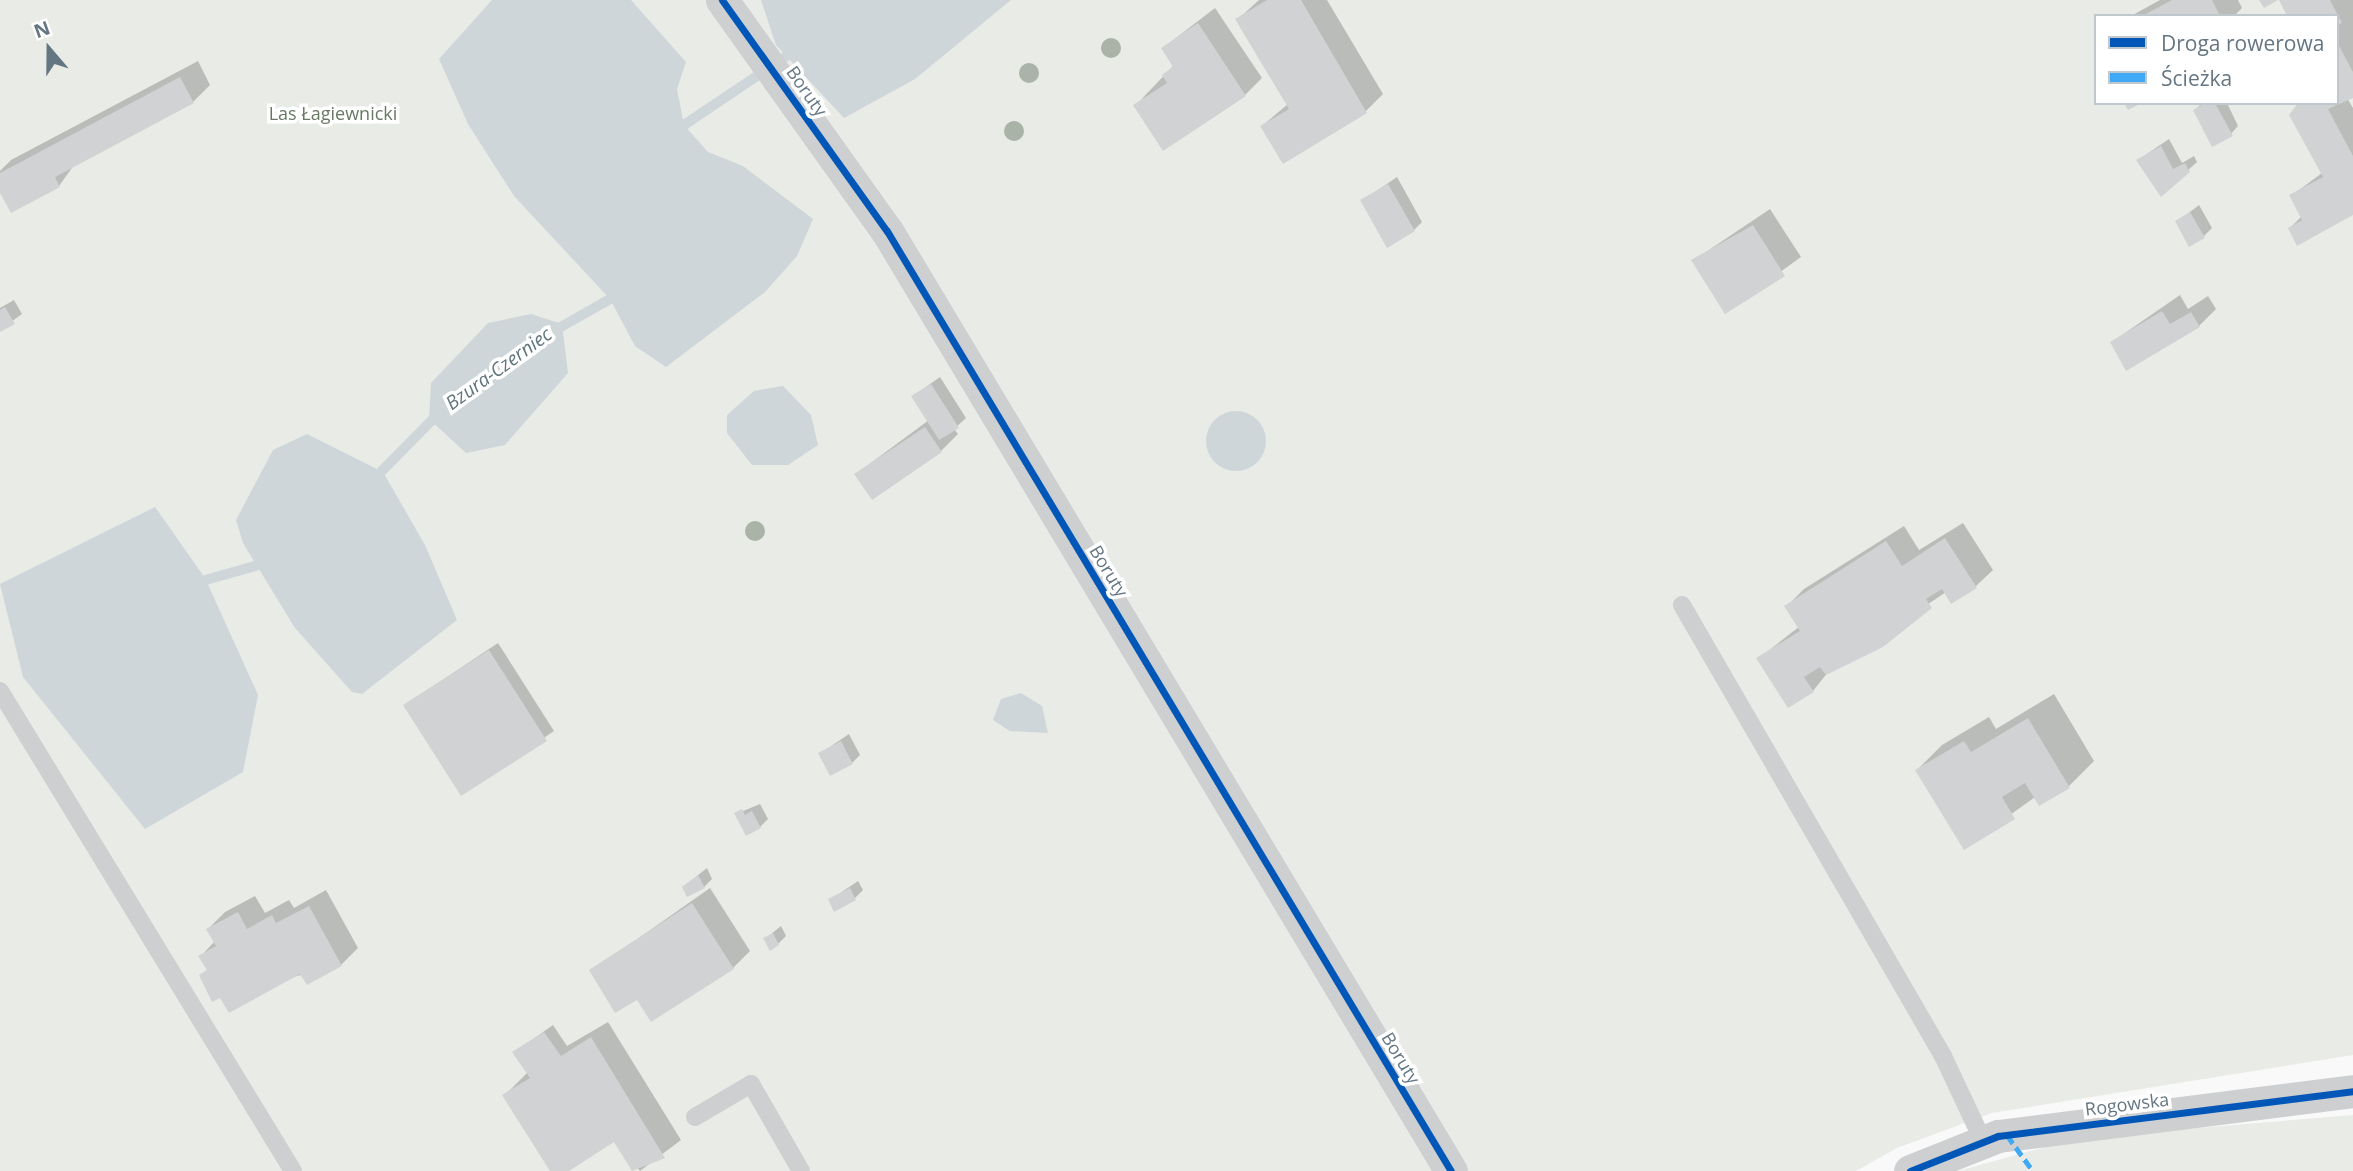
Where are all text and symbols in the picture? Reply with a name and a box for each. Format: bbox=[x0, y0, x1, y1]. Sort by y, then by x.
north arrow bbox=[14, 14, 84, 84]
text: N bbox=[30, 14, 54, 44]
legend bbox=[2094, 14, 2339, 105]
text: Droga rowerowa bbox=[2161, 29, 2324, 57]
street label: Boruty bbox=[782, 62, 832, 120]
text: Ścieżka bbox=[2161, 64, 2232, 92]
park label: Las Łagiewnicki bbox=[269, 102, 397, 124]
water label: Bzura-Czerniec bbox=[442, 323, 556, 415]
street label: Boruty bbox=[1085, 541, 1133, 601]
street label: Boruty bbox=[1377, 1028, 1425, 1088]
street label: Rogowska bbox=[2084, 1088, 2170, 1120]

